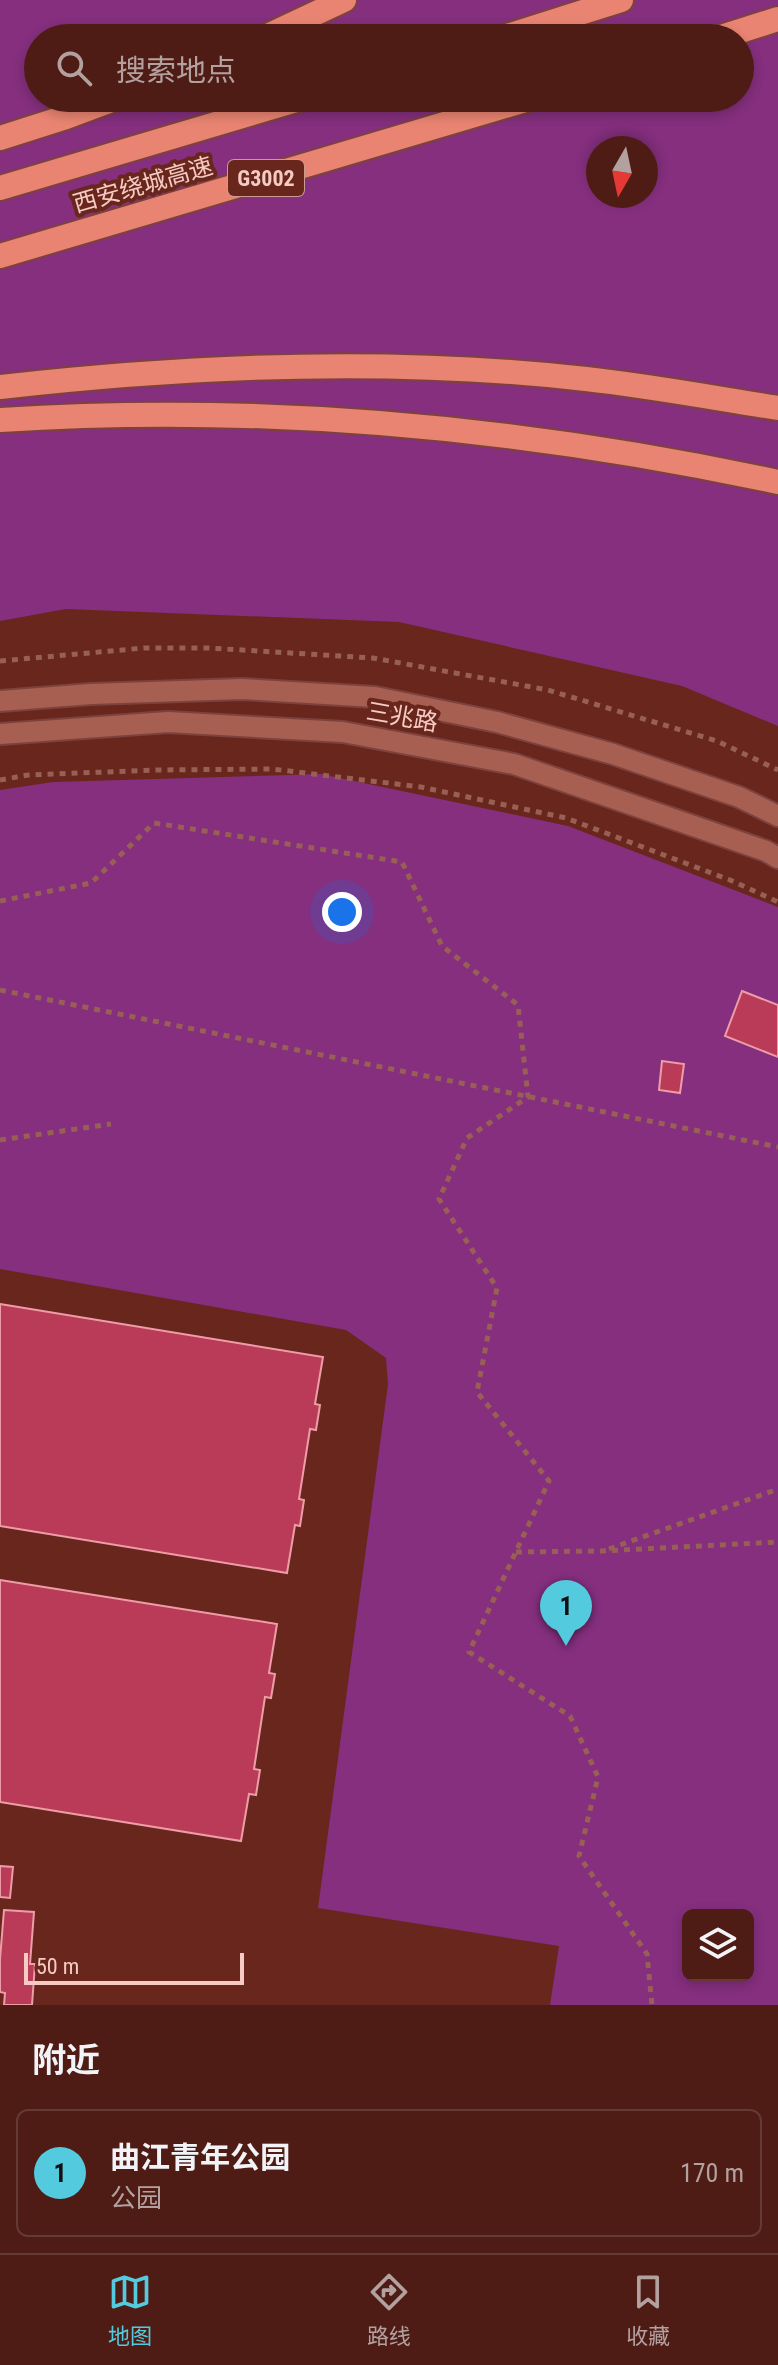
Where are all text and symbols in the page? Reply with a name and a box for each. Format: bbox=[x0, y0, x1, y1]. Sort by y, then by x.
search box bbox=[24, 24, 754, 112]
icon: search bbox=[52, 46, 96, 90]
text: 搜索地点 bbox=[116, 53, 236, 88]
north arrow bbox=[586, 136, 658, 208]
street label: 西安绕城高速 bbox=[70, 152, 216, 218]
road number: G3002 bbox=[228, 160, 304, 196]
street label: 三兆路 bbox=[364, 697, 440, 737]
your location bbox=[322, 892, 362, 932]
pin: 1 bbox=[540, 1580, 592, 1646]
map controls bbox=[682, 1909, 754, 1981]
button: layers bbox=[682, 1909, 754, 1981]
scale bar bbox=[24, 1949, 244, 1985]
text: 50 m bbox=[36, 1954, 79, 1979]
text: 附近 bbox=[32, 2040, 100, 2080]
text: 曲江青年公园 bbox=[110, 2140, 290, 2175]
text: 1 bbox=[53, 2158, 67, 2188]
text: 170 m bbox=[680, 2158, 744, 2188]
text: 公园 bbox=[110, 2183, 162, 2213]
tab: 地图 bbox=[108, 2270, 152, 2350]
tab: 路线 bbox=[367, 2270, 411, 2350]
tab: 收藏 bbox=[626, 2270, 670, 2350]

